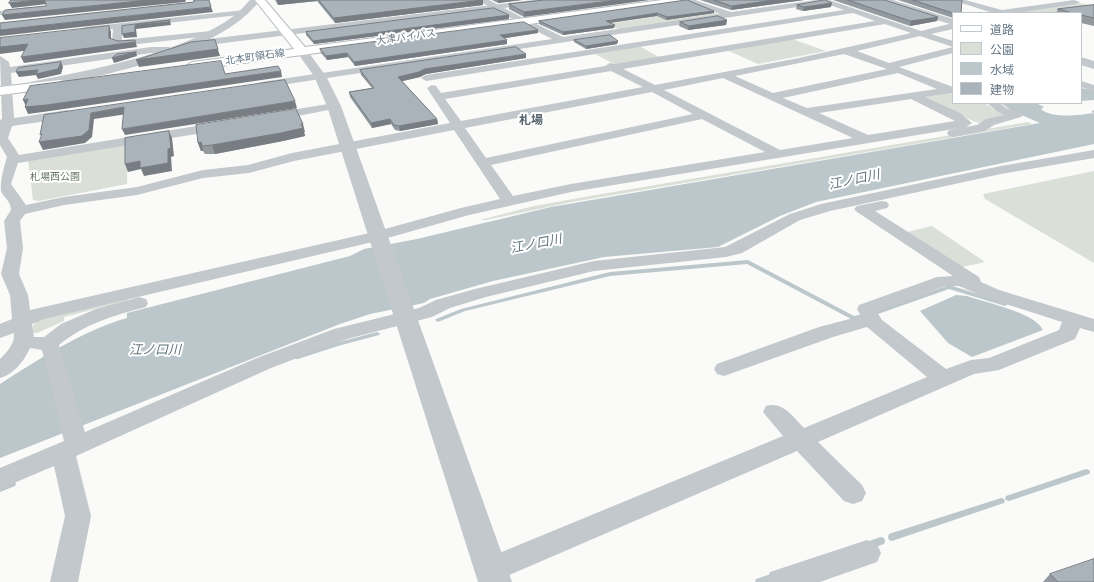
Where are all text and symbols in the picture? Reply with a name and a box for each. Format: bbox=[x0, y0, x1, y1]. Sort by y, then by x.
legend bbox=[952, 12, 1082, 104]
text: 道路 bbox=[990, 22, 1014, 37]
street label: 大津バイパス bbox=[375, 27, 437, 47]
text: 公園 bbox=[990, 42, 1014, 57]
street label: 北本町領石線 bbox=[224, 47, 286, 67]
text: 水域 bbox=[990, 62, 1014, 77]
text: 建物 bbox=[990, 82, 1014, 97]
district label: 札場 bbox=[519, 113, 543, 127]
water label: 江ノ口川 bbox=[827, 167, 881, 193]
park label: 札場西公園 bbox=[30, 171, 80, 183]
water label: 江ノ口川 bbox=[509, 231, 563, 257]
water label: 江ノ口川 bbox=[129, 342, 181, 358]

